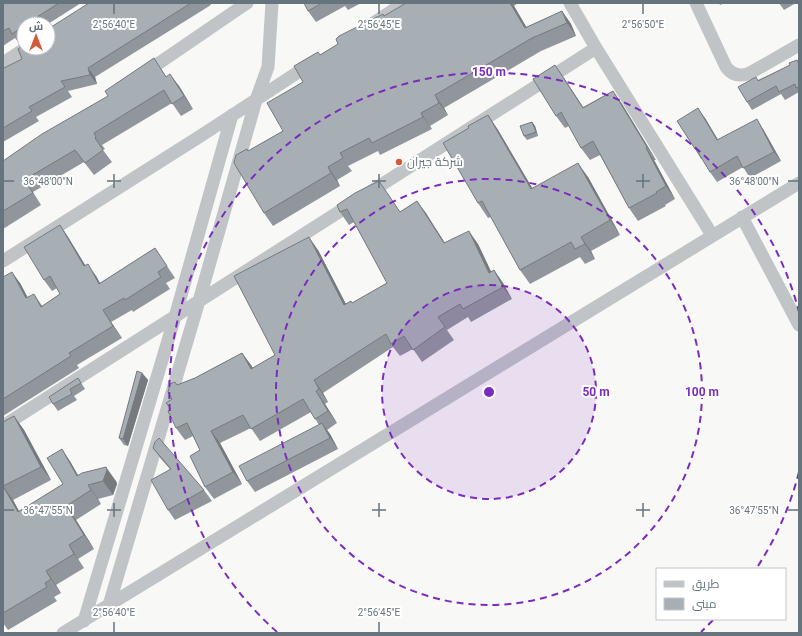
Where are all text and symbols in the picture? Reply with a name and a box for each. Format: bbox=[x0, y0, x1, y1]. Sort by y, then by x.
north arrow bbox=[16, 16, 56, 56]
text: 2°56'40"E bbox=[93, 19, 136, 30]
text: 2°56'45"E bbox=[358, 19, 401, 30]
text: 2°56'50"E bbox=[622, 19, 665, 30]
text: ش bbox=[29, 20, 43, 33]
text: 150 m bbox=[472, 65, 506, 79]
place label: شركة جيران bbox=[407, 155, 463, 169]
marker: شركة جيران bbox=[394, 157, 404, 167]
text: 36°48'00"N bbox=[23, 176, 73, 187]
text: 36°48'00"N bbox=[729, 176, 779, 187]
centre of rings bbox=[482, 385, 496, 399]
text: 50 m bbox=[582, 385, 610, 399]
text: 100 m bbox=[685, 385, 719, 399]
text: 36°47'55"N bbox=[23, 505, 73, 516]
text: 36°47'55"N bbox=[729, 505, 779, 516]
legend bbox=[656, 568, 786, 620]
text: طريق bbox=[692, 577, 720, 591]
text: مبنى bbox=[692, 597, 717, 611]
text: 2°56'40"E bbox=[93, 607, 136, 618]
text: 2°56'45"E bbox=[358, 607, 401, 618]

